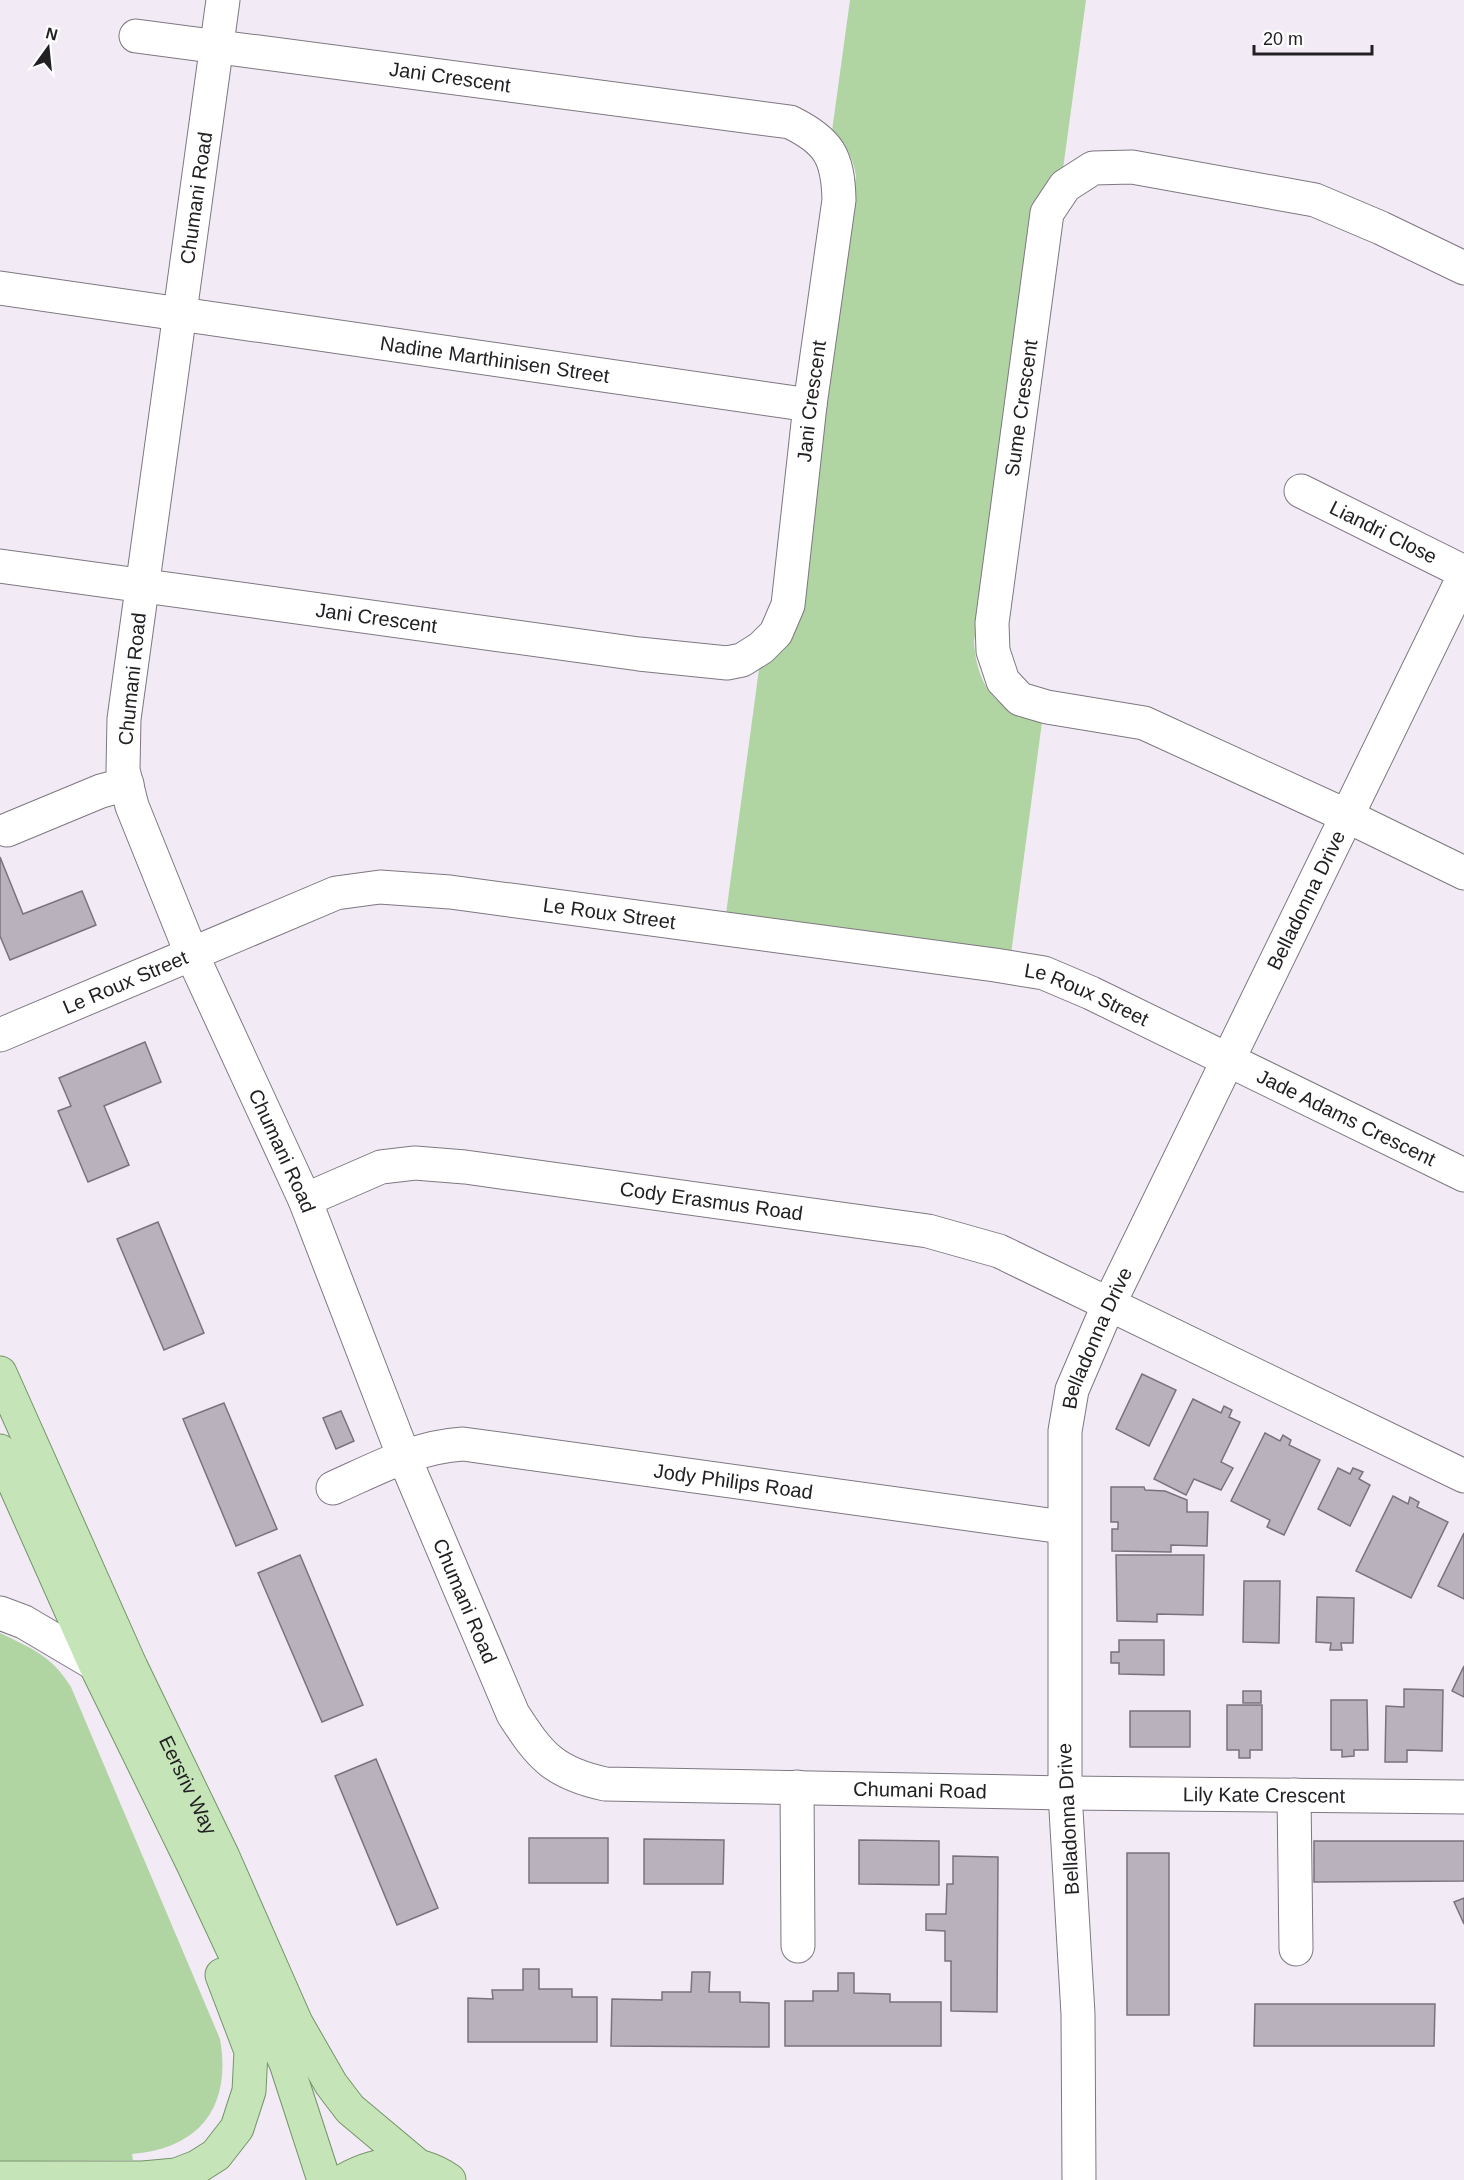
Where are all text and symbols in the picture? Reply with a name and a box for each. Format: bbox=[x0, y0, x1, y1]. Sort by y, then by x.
north arrow bbox=[18, 18, 78, 78]
scale bar bbox=[1254, 18, 1372, 56]
text: N bbox=[44, 24, 60, 44]
text: 20 m bbox=[1263, 29, 1303, 49]
street label: Jani Crescent bbox=[388, 58, 513, 96]
street label: Chumani Road bbox=[176, 130, 216, 266]
street label: Nadine Marthinisen Street bbox=[379, 332, 611, 387]
street label: Sume Crescent bbox=[1001, 338, 1042, 478]
street label: Jani Crescent bbox=[793, 339, 830, 463]
street label: Liandri Close bbox=[1326, 496, 1441, 568]
street label: Jani Crescent bbox=[314, 599, 439, 637]
street label: Chumani Road bbox=[114, 612, 150, 746]
street label: Belladonna Drive bbox=[1263, 827, 1349, 973]
street label: Le Roux Street bbox=[542, 894, 677, 933]
street label: Le Roux Street bbox=[60, 946, 191, 1018]
street label: Le Roux Street bbox=[1023, 959, 1153, 1031]
street label: Jade Adams Crescent bbox=[1254, 1065, 1439, 1171]
street label: Chumani Road bbox=[244, 1085, 320, 1216]
street label: Cody Erasmus Road bbox=[618, 1178, 804, 1225]
street label: Belladonna Drive bbox=[1058, 1264, 1136, 1411]
street label: Jody Philips Road bbox=[653, 1460, 814, 1503]
street label: Chumani Road bbox=[429, 1535, 501, 1667]
street label: Eersriv Way bbox=[155, 1732, 221, 1838]
street label: Belladonna Drive bbox=[1053, 1742, 1083, 1896]
street label: Chumani Road bbox=[853, 1778, 987, 1802]
street label: Lily Kate Crescent bbox=[1183, 1783, 1346, 1807]

